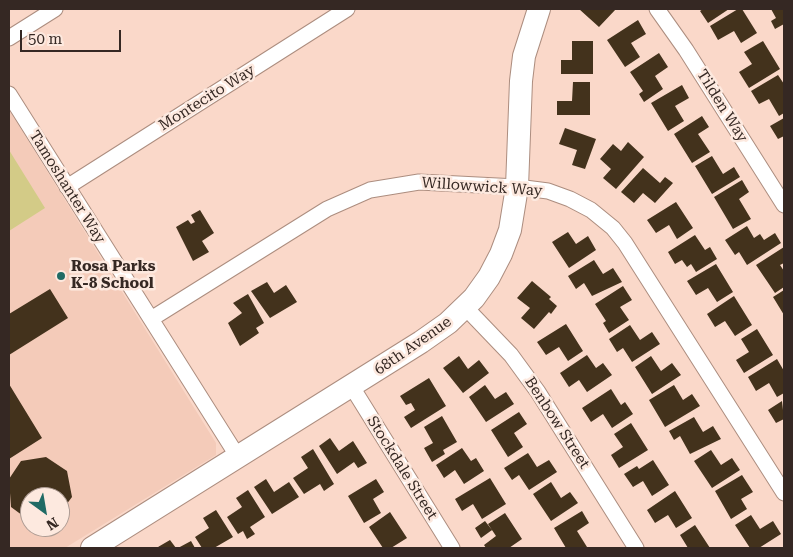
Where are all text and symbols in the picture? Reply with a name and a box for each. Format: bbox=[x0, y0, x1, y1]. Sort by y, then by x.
scale bar bbox=[22, 20, 124, 52]
text: 50 m bbox=[28, 30, 62, 48]
street label: Montecito Way bbox=[156, 61, 258, 135]
street label: Tilden Way bbox=[693, 66, 751, 146]
street label: Tamoshanter Way bbox=[25, 127, 109, 247]
street label: Willowwick Way bbox=[421, 174, 543, 200]
place label: Rosa Parks K-8 School bbox=[71, 258, 156, 293]
marker: Rosa Parks K-8 School bbox=[55, 270, 67, 282]
street label: 68th Avenue bbox=[371, 313, 455, 379]
street label: Benbow Street bbox=[521, 374, 593, 472]
street label: Stockdale Street bbox=[363, 413, 441, 523]
north arrow bbox=[20, 487, 70, 537]
text: N bbox=[44, 514, 61, 534]

